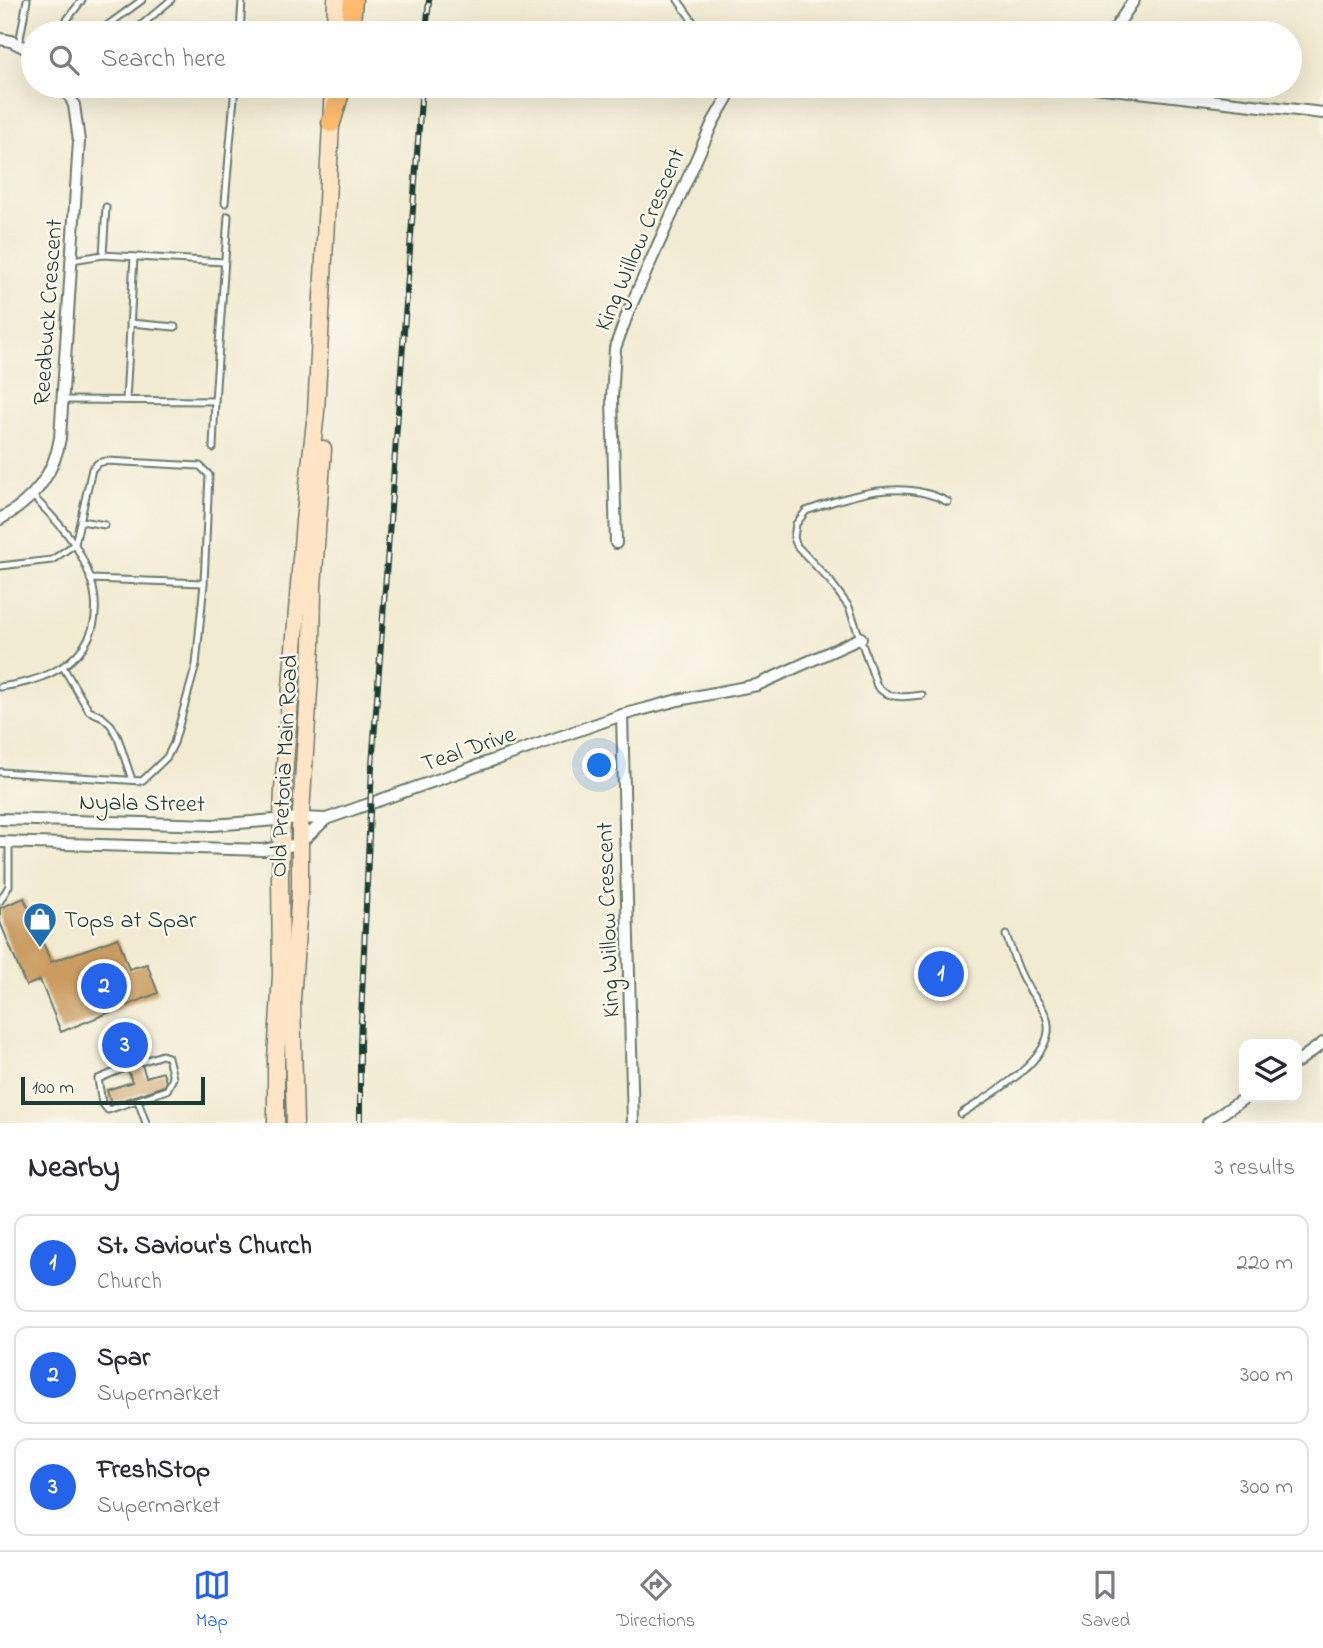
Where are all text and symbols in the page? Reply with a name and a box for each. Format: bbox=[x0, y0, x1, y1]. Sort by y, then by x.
search box bbox=[21, 21, 1302, 98]
icon: search bbox=[45, 41, 83, 79]
text: Search here bbox=[101, 41, 226, 79]
street label: King Willow Crescent bbox=[587, 143, 696, 337]
street label: Reedbuck Crescent bbox=[26, 218, 73, 406]
street label: Old Pretoria Main Road bbox=[262, 653, 309, 878]
street label: Teal Drive bbox=[417, 718, 521, 783]
your location bbox=[582, 748, 616, 782]
street label: Nyala Street bbox=[79, 786, 205, 824]
street label: King Willow Crescent bbox=[589, 821, 630, 1018]
shop icon: Tops at Spar bbox=[21, 900, 59, 949]
place label: Tops at Spar bbox=[64, 904, 197, 939]
pin: 1 bbox=[918, 948, 964, 1000]
pin: 2 bbox=[81, 960, 127, 1012]
pin: 3 bbox=[102, 1019, 148, 1071]
map controls bbox=[1239, 1039, 1302, 1102]
button: layers bbox=[1239, 1039, 1302, 1102]
scale bar bbox=[21, 1074, 205, 1106]
text: 100 m bbox=[32, 1075, 74, 1102]
text: Nearby bbox=[28, 1147, 120, 1191]
text: 3 results bbox=[1214, 1152, 1295, 1185]
text: St. Saviour's Church bbox=[97, 1228, 312, 1266]
text: 1 bbox=[49, 1247, 57, 1280]
text: 220 m bbox=[1237, 1247, 1293, 1280]
text: Church bbox=[97, 1266, 162, 1299]
text: Spar bbox=[97, 1340, 150, 1378]
text: 2 bbox=[47, 1359, 59, 1392]
text: 300 m bbox=[1240, 1359, 1293, 1392]
text: Supermarket bbox=[97, 1378, 220, 1411]
text: FreshStop bbox=[97, 1452, 210, 1490]
text: 3 bbox=[48, 1471, 58, 1504]
text: 300 m bbox=[1240, 1471, 1293, 1504]
text: Supermarket bbox=[97, 1490, 220, 1523]
tab: Map bbox=[193, 1566, 231, 1635]
tab: Directions bbox=[616, 1566, 695, 1635]
tab: Saved bbox=[1081, 1566, 1130, 1635]

